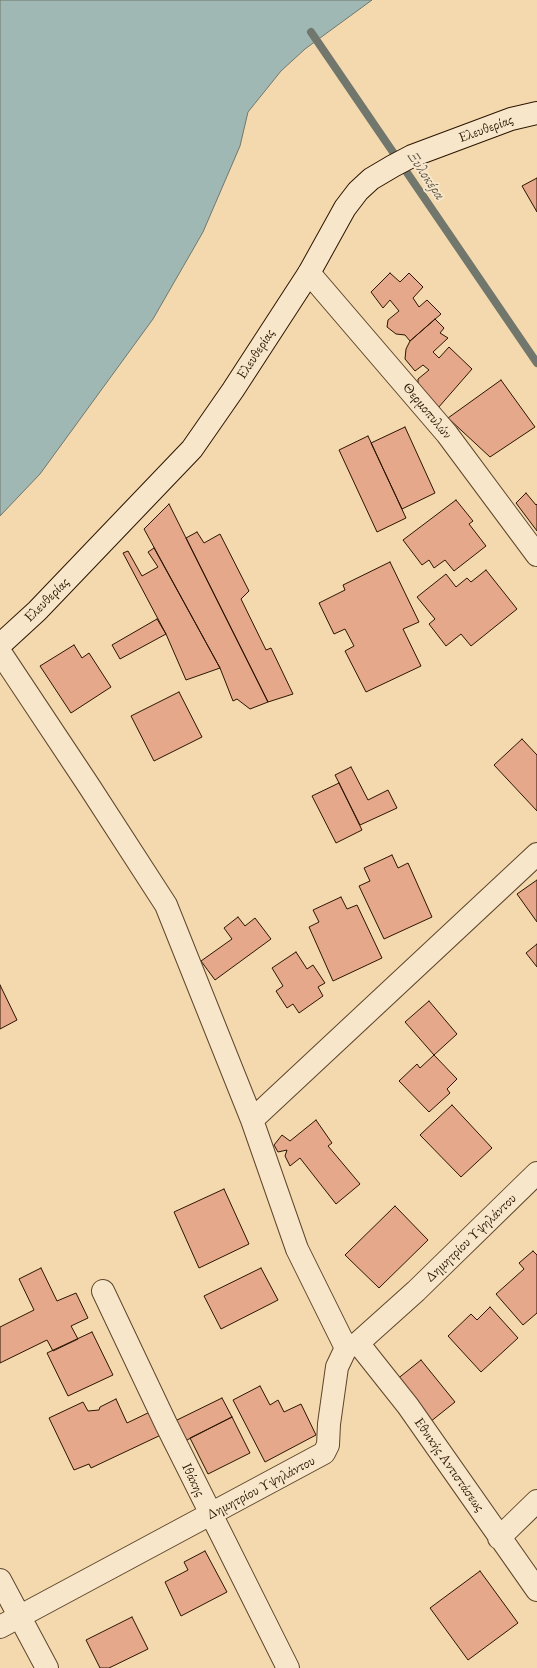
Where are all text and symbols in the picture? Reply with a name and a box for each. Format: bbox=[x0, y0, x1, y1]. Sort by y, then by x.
street label: Ελευθερίας bbox=[457, 111, 515, 147]
water label: Ξυλοκέρα bbox=[404, 149, 448, 203]
street label: Ελευθερίας bbox=[234, 326, 278, 382]
street label: Θερμοπυλών bbox=[399, 380, 455, 442]
street label: Ελευθερίας bbox=[21, 574, 73, 626]
street label: Δημητρίου Υψηλάντου bbox=[422, 1190, 520, 1286]
street label: Εθνικής Αντιστάσεως bbox=[410, 1415, 488, 1515]
street label: Δημητρίου Υψηλάντου bbox=[204, 1452, 318, 1524]
street label: Ιθάκης bbox=[178, 1461, 208, 1499]

